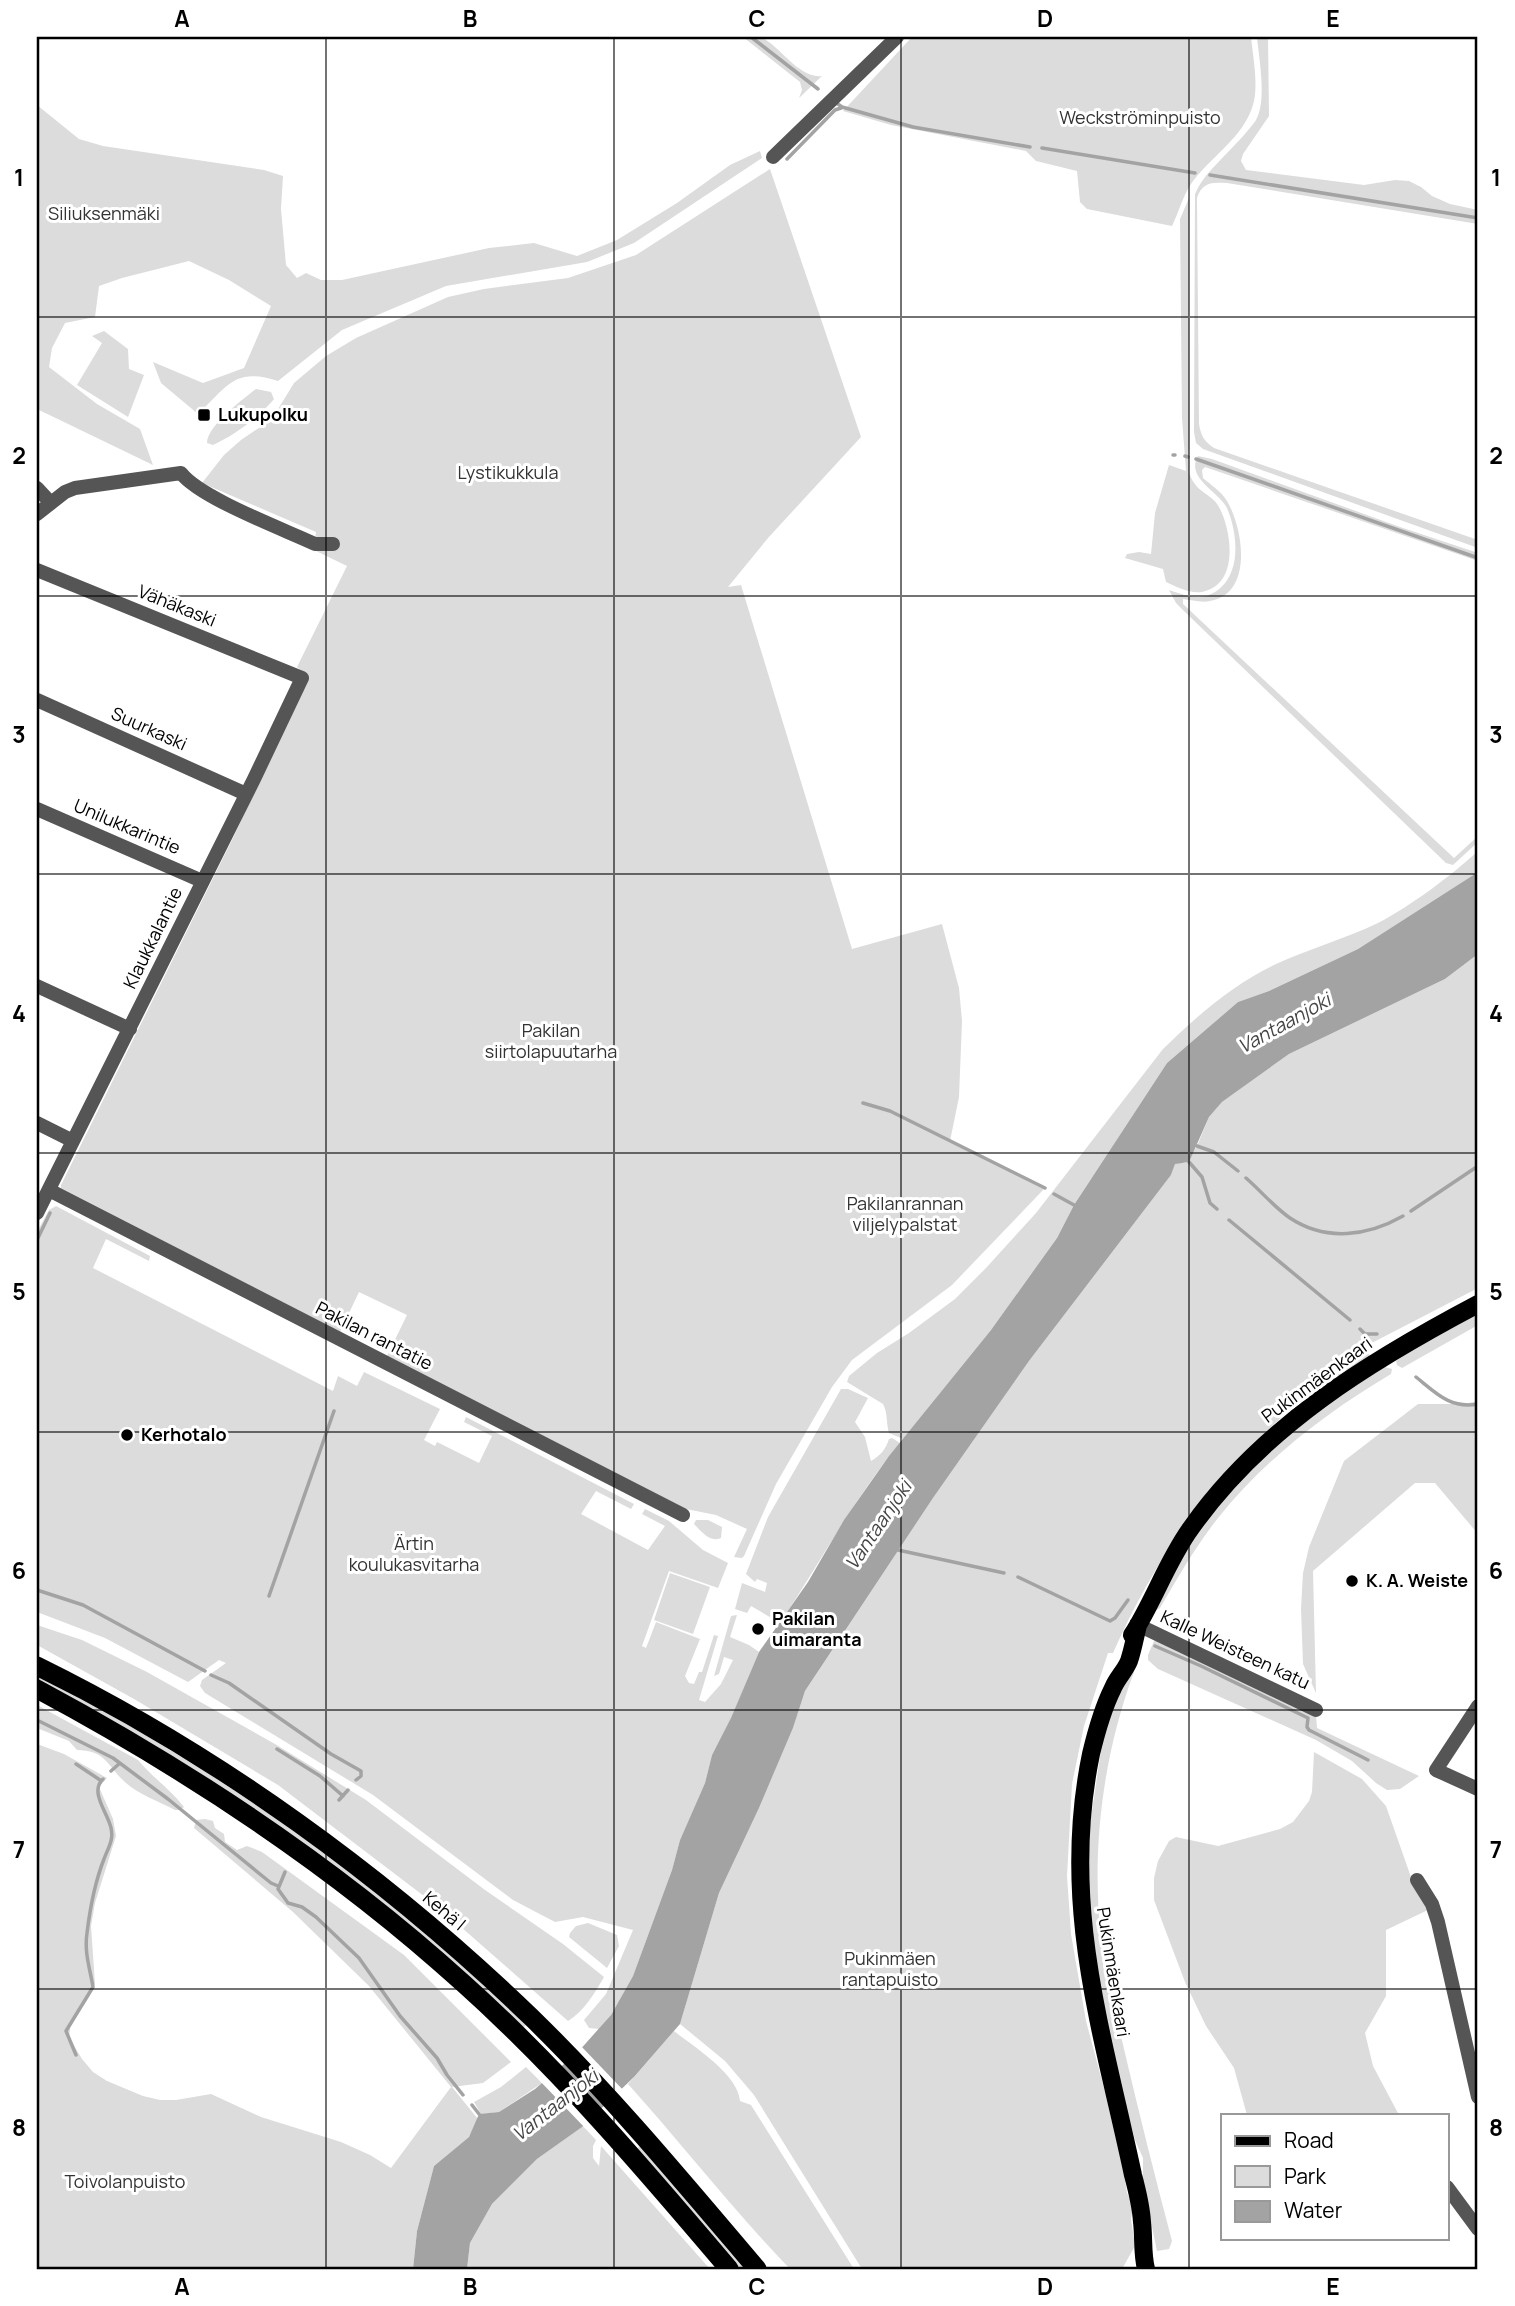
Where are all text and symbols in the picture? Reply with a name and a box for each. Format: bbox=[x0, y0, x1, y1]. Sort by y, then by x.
text: A bbox=[174, 2, 190, 34]
text: B bbox=[463, 2, 477, 34]
text: C bbox=[749, 2, 766, 34]
text: D bbox=[1037, 2, 1053, 34]
text: E bbox=[1326, 2, 1340, 34]
park label: Weckströminpuisto bbox=[1059, 105, 1221, 129]
text: 1 bbox=[14, 161, 24, 193]
text: 1 bbox=[1491, 161, 1501, 193]
park label: Siliuksenmäki bbox=[48, 201, 160, 225]
place label: Lukupolku bbox=[218, 402, 308, 426]
marker: Lukupolku bbox=[196, 407, 212, 423]
text: 2 bbox=[12, 439, 26, 471]
text: 2 bbox=[1489, 439, 1503, 471]
park label: Lystikukkula bbox=[457, 460, 559, 484]
street label: Vähäkaski bbox=[135, 579, 220, 632]
street label: Suurkaski bbox=[108, 701, 191, 755]
text: 3 bbox=[12, 718, 26, 750]
text: 3 bbox=[1489, 718, 1503, 750]
street label: Unilukkarintie bbox=[70, 793, 184, 859]
street label: Klaukkalantie bbox=[117, 883, 187, 992]
water label: Vantaanjoki bbox=[1233, 986, 1337, 1059]
text: 4 bbox=[12, 997, 26, 1029]
text: 4 bbox=[1489, 997, 1503, 1029]
park label: Pakilan siirtolapuutarha bbox=[485, 1018, 617, 1063]
park label: Pakilanrannan viljelypalstat bbox=[847, 1191, 963, 1236]
text: 5 bbox=[12, 1275, 26, 1307]
text: 5 bbox=[1489, 1275, 1503, 1307]
street label: Pakilan rantatie bbox=[312, 1295, 437, 1375]
street label: Pukinmäenkaari bbox=[1256, 1331, 1377, 1427]
place label: Kerhotalo bbox=[141, 1422, 227, 1446]
marker: Kerhotalo bbox=[119, 1427, 135, 1443]
water label: Vantaanjoki bbox=[839, 1473, 919, 1575]
park label: Ärtin koulukasvitarha bbox=[349, 1531, 479, 1576]
text: 6 bbox=[12, 1554, 26, 1586]
text: 6 bbox=[1489, 1554, 1503, 1586]
place label: K. A. Weiste bbox=[1366, 1568, 1468, 1592]
marker: K. A. Weiste bbox=[1344, 1573, 1360, 1589]
street label: Kalle Weisteen katu bbox=[1157, 1604, 1314, 1694]
place label: Pakilan uimaranta bbox=[772, 1606, 862, 1651]
marker: Pakilan uimaranta bbox=[750, 1621, 766, 1637]
text: 7 bbox=[13, 1833, 25, 1865]
text: 7 bbox=[1490, 1833, 1502, 1865]
street label: Kehä I bbox=[418, 1885, 471, 1935]
street label: Pukinmäenkaari bbox=[1092, 1905, 1136, 2039]
park label: Pukinmäen rantapuisto bbox=[842, 1946, 938, 1991]
water label: Vantaanjoki bbox=[507, 2062, 605, 2147]
text: 8 bbox=[12, 2111, 26, 2143]
text: 8 bbox=[1489, 2111, 1503, 2143]
legend bbox=[1221, 2114, 1448, 2240]
text: Road bbox=[1284, 2126, 1334, 2154]
text: Park bbox=[1284, 2162, 1326, 2190]
park label: Toivolanpuisto bbox=[65, 2169, 185, 2193]
text: Water bbox=[1284, 2196, 1343, 2224]
text: A bbox=[174, 2270, 190, 2302]
text: B bbox=[463, 2270, 477, 2302]
text: C bbox=[749, 2270, 766, 2302]
text: D bbox=[1037, 2270, 1053, 2302]
text: E bbox=[1326, 2270, 1340, 2302]

